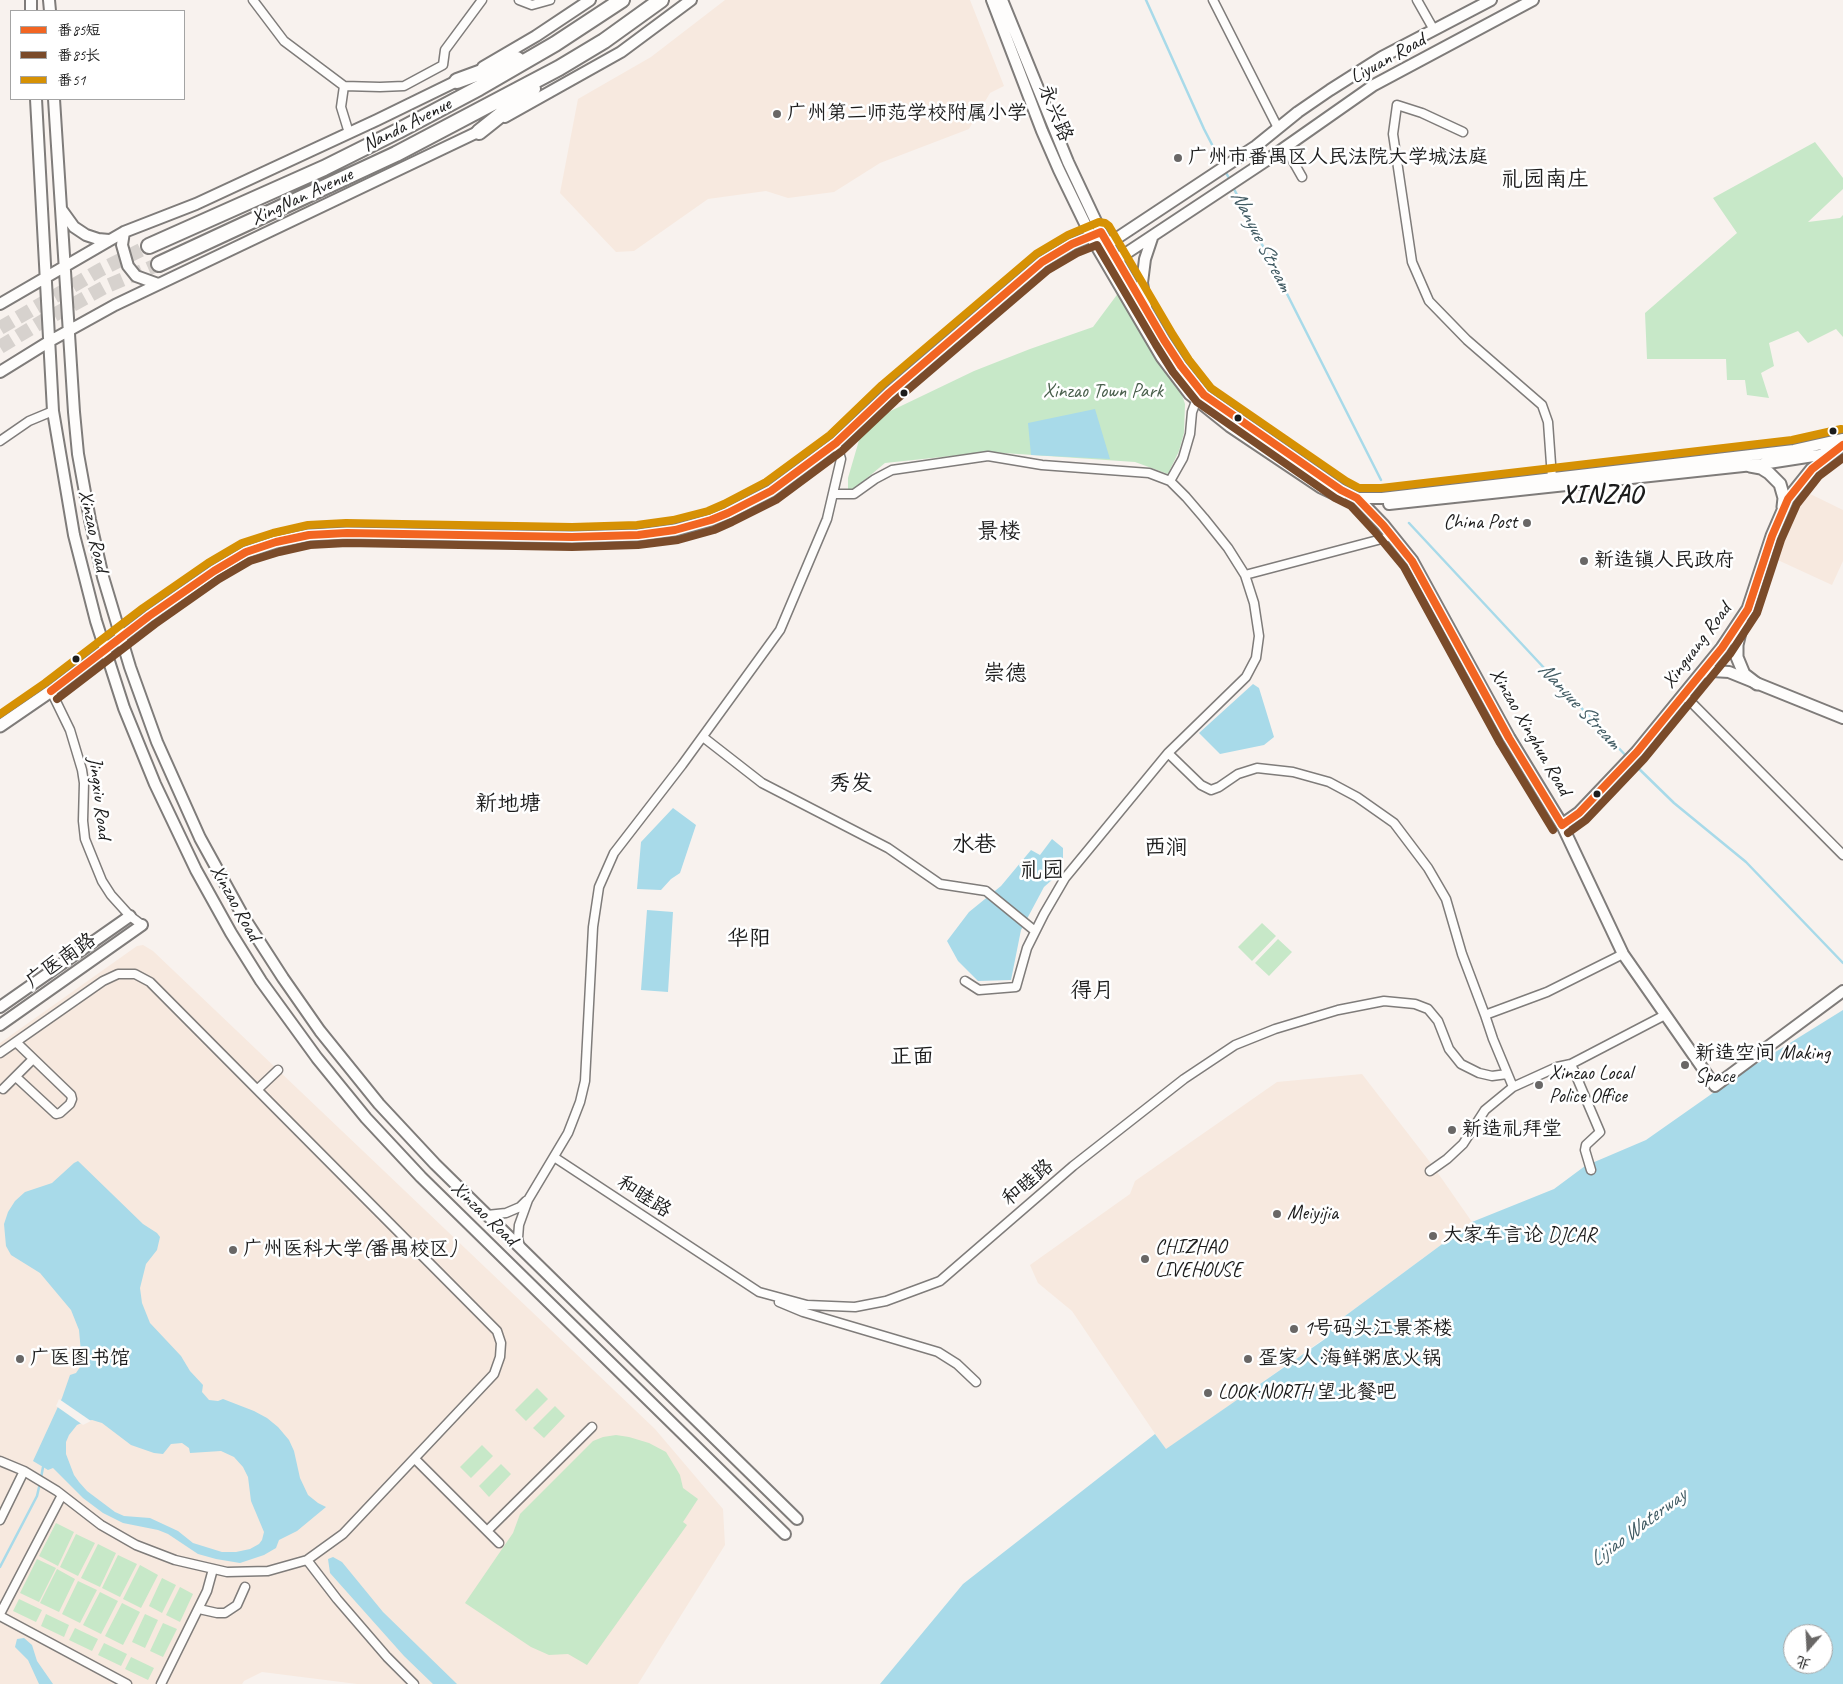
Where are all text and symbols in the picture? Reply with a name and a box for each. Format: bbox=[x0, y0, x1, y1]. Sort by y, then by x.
legend bbox=[10, 10, 185, 100]
text: 番85短 bbox=[57, 21, 101, 40]
street label: Liyuan Road bbox=[1346, 29, 1430, 89]
text: 番85长 bbox=[57, 46, 101, 65]
text: 番51 bbox=[57, 71, 86, 90]
street label: 永兴路 bbox=[1033, 81, 1077, 145]
street label: Nanda Avenue bbox=[359, 92, 455, 158]
place label: 广州第二师范学校附属小学 bbox=[787, 102, 1027, 126]
marker: 广州第二师范学校附属小学 bbox=[771, 108, 783, 120]
place label: 广州市番禺区人民法院大学城法庭 bbox=[1188, 146, 1488, 170]
marker: 广州市番禺区人民法院大学城法庭 bbox=[1172, 152, 1184, 164]
street label: XingNan Avenue bbox=[247, 163, 357, 231]
district label: 礼园南庄 bbox=[1501, 167, 1589, 193]
water label: Nanyue Stream bbox=[1225, 186, 1297, 296]
park label: Xinzao Town Park bbox=[1043, 380, 1163, 404]
unlabelled marker bbox=[899, 388, 909, 398]
unlabelled marker bbox=[1233, 413, 1243, 423]
unlabelled marker bbox=[1828, 426, 1838, 436]
district label: XINZAO bbox=[1561, 480, 1643, 510]
street label: Xinzao Road bbox=[73, 488, 113, 574]
place label: China Post bbox=[1444, 511, 1517, 535]
marker: China Post bbox=[1521, 517, 1533, 529]
district label: 景楼 bbox=[977, 519, 1021, 545]
place label: 新造镇人民政府 bbox=[1594, 549, 1734, 573]
marker: 新造镇人民政府 bbox=[1578, 555, 1590, 567]
street label: Xinguang Road bbox=[1657, 599, 1737, 693]
unlabelled marker bbox=[71, 654, 81, 664]
water label: Nanyue Stream bbox=[1532, 657, 1626, 755]
district label: 崇德 bbox=[983, 661, 1027, 687]
street label: Xinzao Xinghua Road bbox=[1484, 664, 1576, 800]
street label: Jingxiu Road bbox=[82, 756, 116, 840]
district label: 秀发 bbox=[829, 771, 873, 797]
unlabelled marker bbox=[1592, 789, 1602, 799]
district label: 新地塘 bbox=[475, 791, 541, 817]
district label: 水巷 bbox=[952, 832, 996, 858]
district label: 西涧 bbox=[1144, 835, 1188, 861]
district label: 礼园 bbox=[1020, 858, 1064, 884]
street label: Xinzao Road bbox=[204, 861, 266, 945]
district label: 华阳 bbox=[727, 926, 771, 952]
street label: 广医南路 bbox=[21, 928, 101, 994]
district label: 得月 bbox=[1070, 978, 1114, 1004]
place label: 新造空间 Making Space bbox=[1695, 1042, 1830, 1089]
district label: 正面 bbox=[890, 1044, 934, 1070]
marker: 新造空间 Making Space bbox=[1679, 1059, 1691, 1071]
place label: Xinzao Local Police Office bbox=[1549, 1062, 1633, 1109]
marker: Xinzao Local Police Office bbox=[1533, 1079, 1545, 1091]
place label: 新造礼拜堂 bbox=[1462, 1118, 1562, 1142]
marker: 新造礼拜堂 bbox=[1446, 1124, 1458, 1136]
street label: 和睦路 bbox=[997, 1155, 1059, 1211]
street label: 和睦路 bbox=[612, 1171, 676, 1223]
street label: Xinzao Road bbox=[446, 1176, 522, 1252]
place label: Meiyijia bbox=[1287, 1202, 1338, 1226]
marker: Meiyijia bbox=[1271, 1208, 1283, 1220]
place label: 大家车言论 DJCAR bbox=[1443, 1224, 1596, 1248]
marker: 大家车言论 DJCAR bbox=[1427, 1230, 1439, 1242]
place label: CHIZHAO LIVEHOUSE bbox=[1155, 1236, 1242, 1283]
place label: 广州医科大学(番禺校区) bbox=[243, 1238, 456, 1262]
marker: 广州医科大学(番禺校区) bbox=[227, 1244, 239, 1256]
marker: CHIZHAO LIVEHOUSE bbox=[1139, 1253, 1151, 1265]
place label: 1号码头江景茶楼 bbox=[1304, 1317, 1453, 1341]
marker: 1号码头江景茶楼 bbox=[1288, 1323, 1300, 1335]
place label: 广医图书馆 bbox=[30, 1347, 130, 1371]
place label: 疍家人·海鲜粥底火锅 bbox=[1258, 1347, 1442, 1371]
marker: 广医图书馆 bbox=[14, 1353, 26, 1365]
marker: 疍家人·海鲜粥底火锅 bbox=[1242, 1353, 1254, 1365]
place label: LOOK·NORTH 望北餐吧 bbox=[1218, 1381, 1396, 1405]
marker: LOOK·NORTH 望北餐吧 bbox=[1202, 1387, 1214, 1399]
water label: Lijiao Waterway bbox=[1585, 1483, 1691, 1573]
north arrow bbox=[1783, 1624, 1833, 1674]
text: 北 bbox=[1794, 1652, 1813, 1673]

